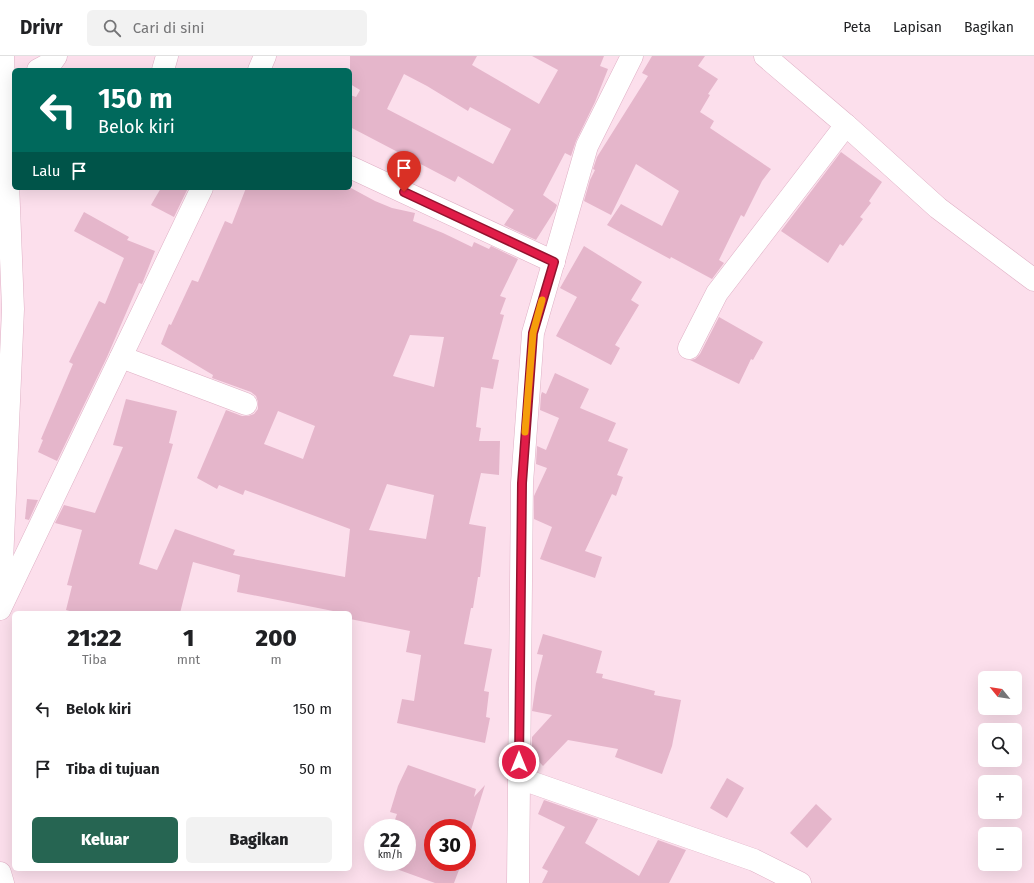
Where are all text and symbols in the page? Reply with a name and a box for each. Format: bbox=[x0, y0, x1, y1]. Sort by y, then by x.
search box bbox=[87, 10, 367, 46]
text: Drivr bbox=[20, 16, 63, 39]
icon: search bbox=[101, 17, 123, 39]
text: Cari di sini bbox=[133, 19, 205, 37]
text: Peta bbox=[843, 19, 871, 36]
text: Lapisan bbox=[893, 19, 942, 36]
text: Bagikan bbox=[964, 19, 1014, 36]
text: 150 m bbox=[98, 82, 173, 115]
icon: left bbox=[32, 84, 84, 136]
text: Belok kiri bbox=[98, 116, 175, 138]
pin bbox=[387, 151, 421, 192]
icon: arrive bbox=[393, 157, 415, 179]
icon: arrive bbox=[68, 160, 90, 182]
text: Lalu bbox=[32, 162, 60, 180]
text: 21:22 bbox=[67, 624, 122, 652]
text: 1 bbox=[183, 624, 194, 652]
text: 200 bbox=[256, 624, 297, 652]
text: Tiba bbox=[82, 652, 107, 667]
text: mnt bbox=[177, 652, 200, 667]
text: m bbox=[271, 652, 282, 667]
north arrow bbox=[978, 671, 1022, 715]
map controls bbox=[978, 671, 1022, 871]
icon: left bbox=[32, 698, 54, 720]
text: Belok kiri bbox=[66, 700, 131, 718]
text: 150 m bbox=[293, 700, 332, 718]
button: search bbox=[978, 723, 1022, 767]
position arrow bbox=[498, 741, 540, 783]
icon: arrive bbox=[32, 758, 54, 780]
text: Tiba di tujuan bbox=[66, 760, 160, 778]
text: 50 m bbox=[299, 760, 332, 778]
button: + bbox=[978, 775, 1022, 819]
button: Keluar bbox=[32, 817, 178, 863]
button: Bagikan bbox=[186, 817, 332, 863]
speed limit sign: 30 bbox=[424, 819, 476, 871]
button: − bbox=[978, 827, 1022, 871]
text: 22 bbox=[380, 828, 400, 852]
text: km/h bbox=[378, 849, 402, 861]

